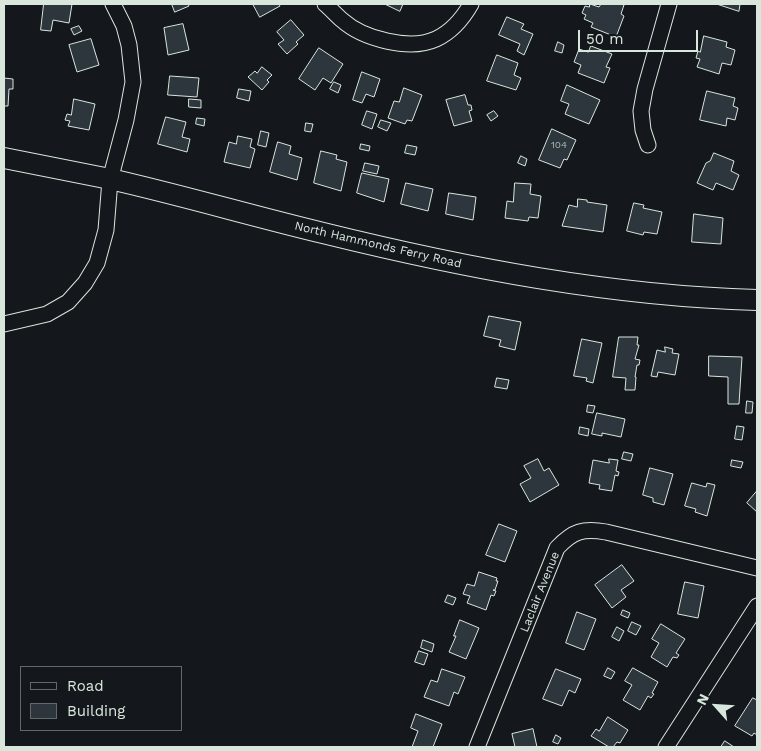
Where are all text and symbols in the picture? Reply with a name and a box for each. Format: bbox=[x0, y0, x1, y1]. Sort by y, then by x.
scale bar bbox=[581, 20, 701, 52]
text: 50 m bbox=[586, 30, 623, 48]
house number: 104 bbox=[551, 139, 567, 151]
street label: North Hammonds Ferry Road bbox=[293, 219, 463, 271]
street label: Laclair Avenue bbox=[517, 550, 563, 634]
legend bbox=[20, 666, 182, 731]
text: Road bbox=[67, 677, 104, 695]
north arrow bbox=[691, 681, 741, 731]
text: N bbox=[693, 691, 712, 708]
text: Building bbox=[67, 702, 125, 720]

